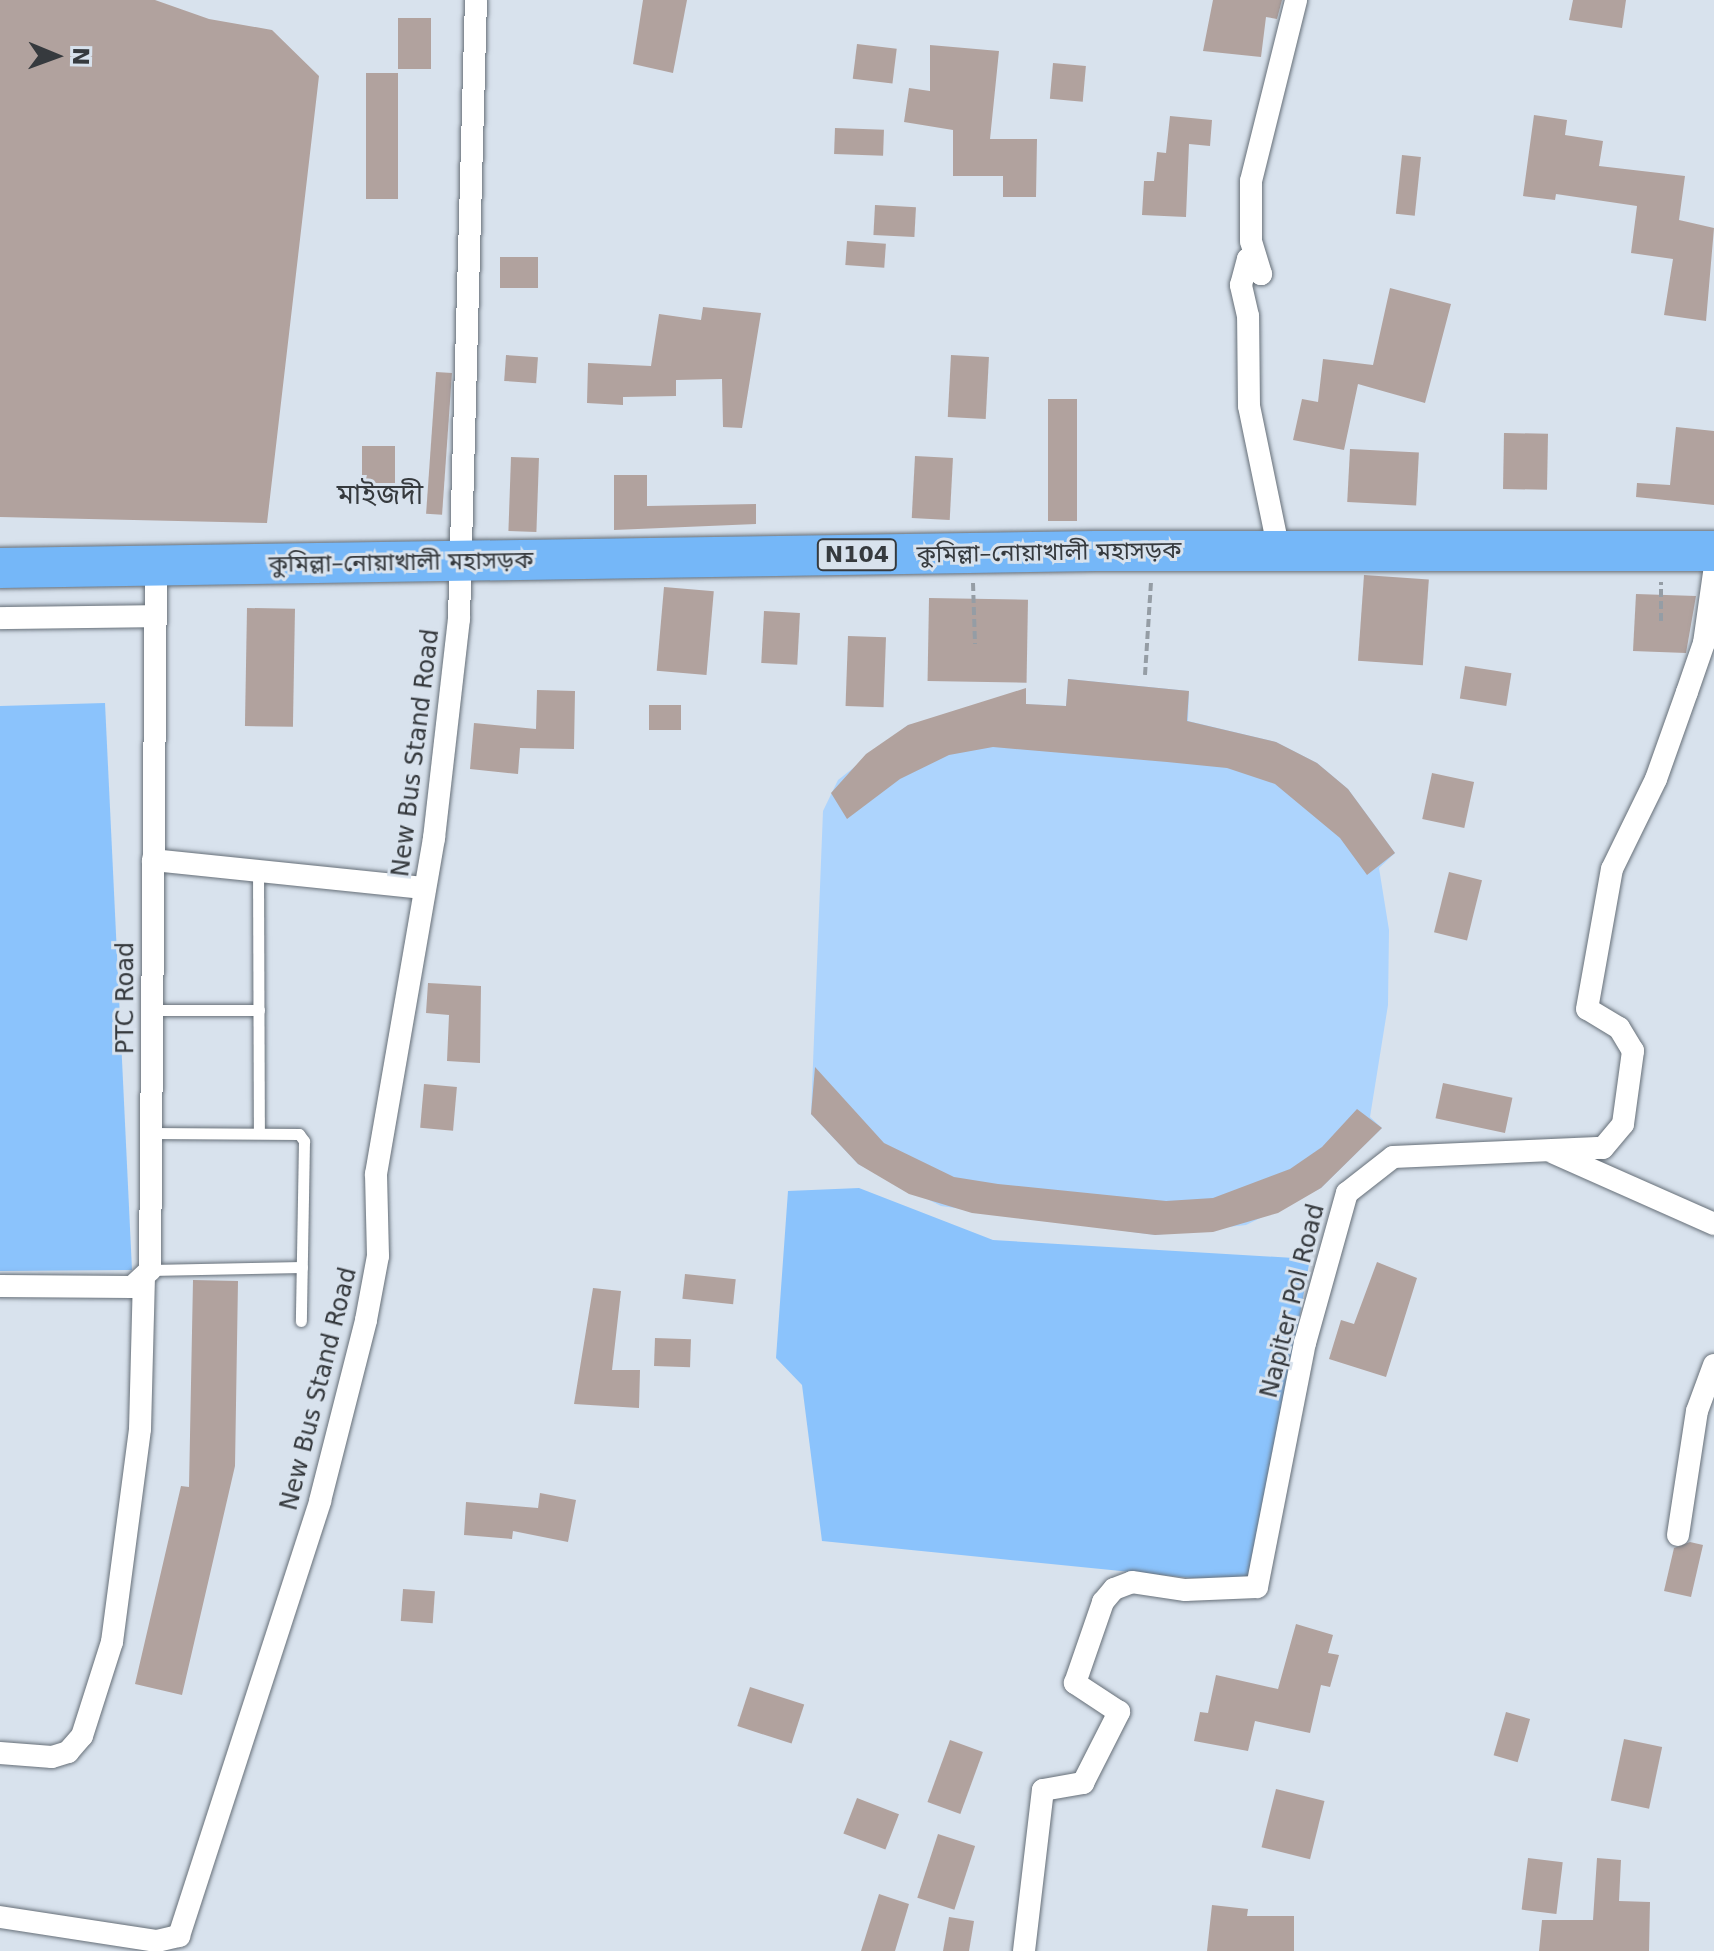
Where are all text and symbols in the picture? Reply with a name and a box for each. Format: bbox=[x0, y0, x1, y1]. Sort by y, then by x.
north arrow bbox=[16, 16, 96, 96]
text: N bbox=[68, 47, 93, 66]
district label: মাইজদী bbox=[337, 478, 423, 512]
street label: কুমিল্লা–নোয়াখালী মহাসড়ক bbox=[916, 536, 1182, 570]
road number: N104 bbox=[815, 537, 899, 573]
street label: কুমিল্লা–নোয়াখালী মহাসড়ক bbox=[268, 546, 534, 580]
street label: New Bus Stand Road bbox=[387, 627, 445, 879]
street label: PTC Road bbox=[112, 942, 140, 1054]
street label: Napiter Pol Road bbox=[1255, 1201, 1331, 1401]
street label: New Bus Stand Road bbox=[275, 1265, 363, 1513]

